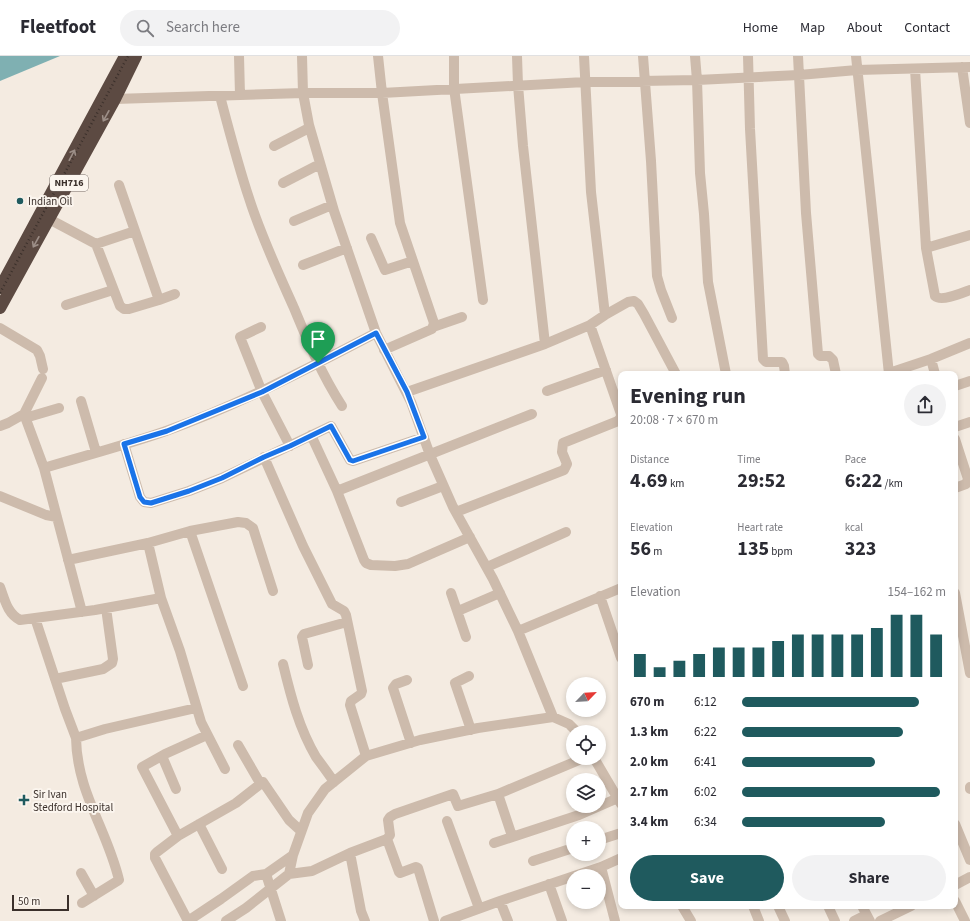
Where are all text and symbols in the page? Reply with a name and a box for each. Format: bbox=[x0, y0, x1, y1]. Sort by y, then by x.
search box bbox=[120, 10, 400, 46]
text: Fleetfoot bbox=[20, 14, 96, 41]
icon: search bbox=[134, 17, 156, 39]
text: Search here bbox=[166, 17, 240, 38]
text: Home bbox=[743, 18, 778, 38]
text: Map bbox=[800, 18, 825, 38]
text: About bbox=[847, 18, 882, 38]
text: Contact bbox=[904, 18, 950, 38]
one-way arrow bbox=[101, 110, 109, 122]
one-way arrow bbox=[69, 149, 76, 161]
road number: NH716 bbox=[50, 175, 88, 191]
place label: Indian Oil bbox=[28, 194, 72, 209]
marker: Indian Oil bbox=[15, 196, 25, 206]
one-way arrow bbox=[32, 236, 40, 248]
pin bbox=[301, 322, 335, 363]
icon: arrive bbox=[307, 328, 329, 350]
text: Evening run bbox=[630, 380, 746, 412]
button: share bbox=[904, 384, 946, 426]
text: 20:08 · 7 × 670 m bbox=[630, 411, 718, 429]
text: Distance bbox=[630, 452, 669, 467]
text: Time bbox=[737, 452, 761, 467]
text: Pace bbox=[845, 452, 866, 467]
text: 4.69 bbox=[630, 467, 668, 495]
text: 29:52 bbox=[737, 467, 786, 495]
text: 6:22 bbox=[845, 467, 882, 495]
text: km bbox=[668, 476, 684, 491]
text: /km bbox=[882, 476, 903, 491]
text: Elevation bbox=[630, 520, 673, 535]
text: Heart rate bbox=[737, 520, 783, 535]
text: kcal bbox=[845, 520, 863, 535]
text: 56 bbox=[630, 535, 651, 563]
text: 135 bbox=[737, 535, 769, 563]
text: 323 bbox=[845, 535, 876, 563]
text: m bbox=[651, 544, 662, 559]
text: bpm bbox=[769, 544, 793, 559]
text: Elevation bbox=[630, 583, 681, 601]
text: 154–162 m bbox=[888, 583, 946, 601]
north arrow bbox=[566, 677, 606, 717]
map controls bbox=[566, 677, 606, 909]
text: 670 m bbox=[630, 693, 664, 711]
text: 6:12 bbox=[694, 693, 717, 711]
text: 1.3 km bbox=[630, 723, 669, 741]
text: 6:22 bbox=[694, 723, 717, 741]
button: locate bbox=[566, 725, 606, 765]
text: 2.0 km bbox=[630, 753, 669, 771]
text: 6:41 bbox=[694, 753, 717, 771]
button: layers bbox=[566, 773, 606, 813]
text: 2.7 km bbox=[630, 783, 669, 801]
text: 6:02 bbox=[694, 783, 717, 801]
place label: Sir Ivan Stedford Hospital bbox=[33, 787, 113, 815]
marker: Sir Ivan Stedford Hospital bbox=[18, 794, 30, 806]
text: 3.4 km bbox=[630, 813, 669, 831]
text: 6:34 bbox=[694, 813, 717, 831]
button: + bbox=[566, 821, 606, 861]
button: Save bbox=[630, 855, 784, 901]
button: Share bbox=[792, 855, 946, 901]
button: − bbox=[566, 869, 606, 909]
scale bar bbox=[12, 893, 69, 912]
text: 50 m bbox=[18, 894, 40, 909]

